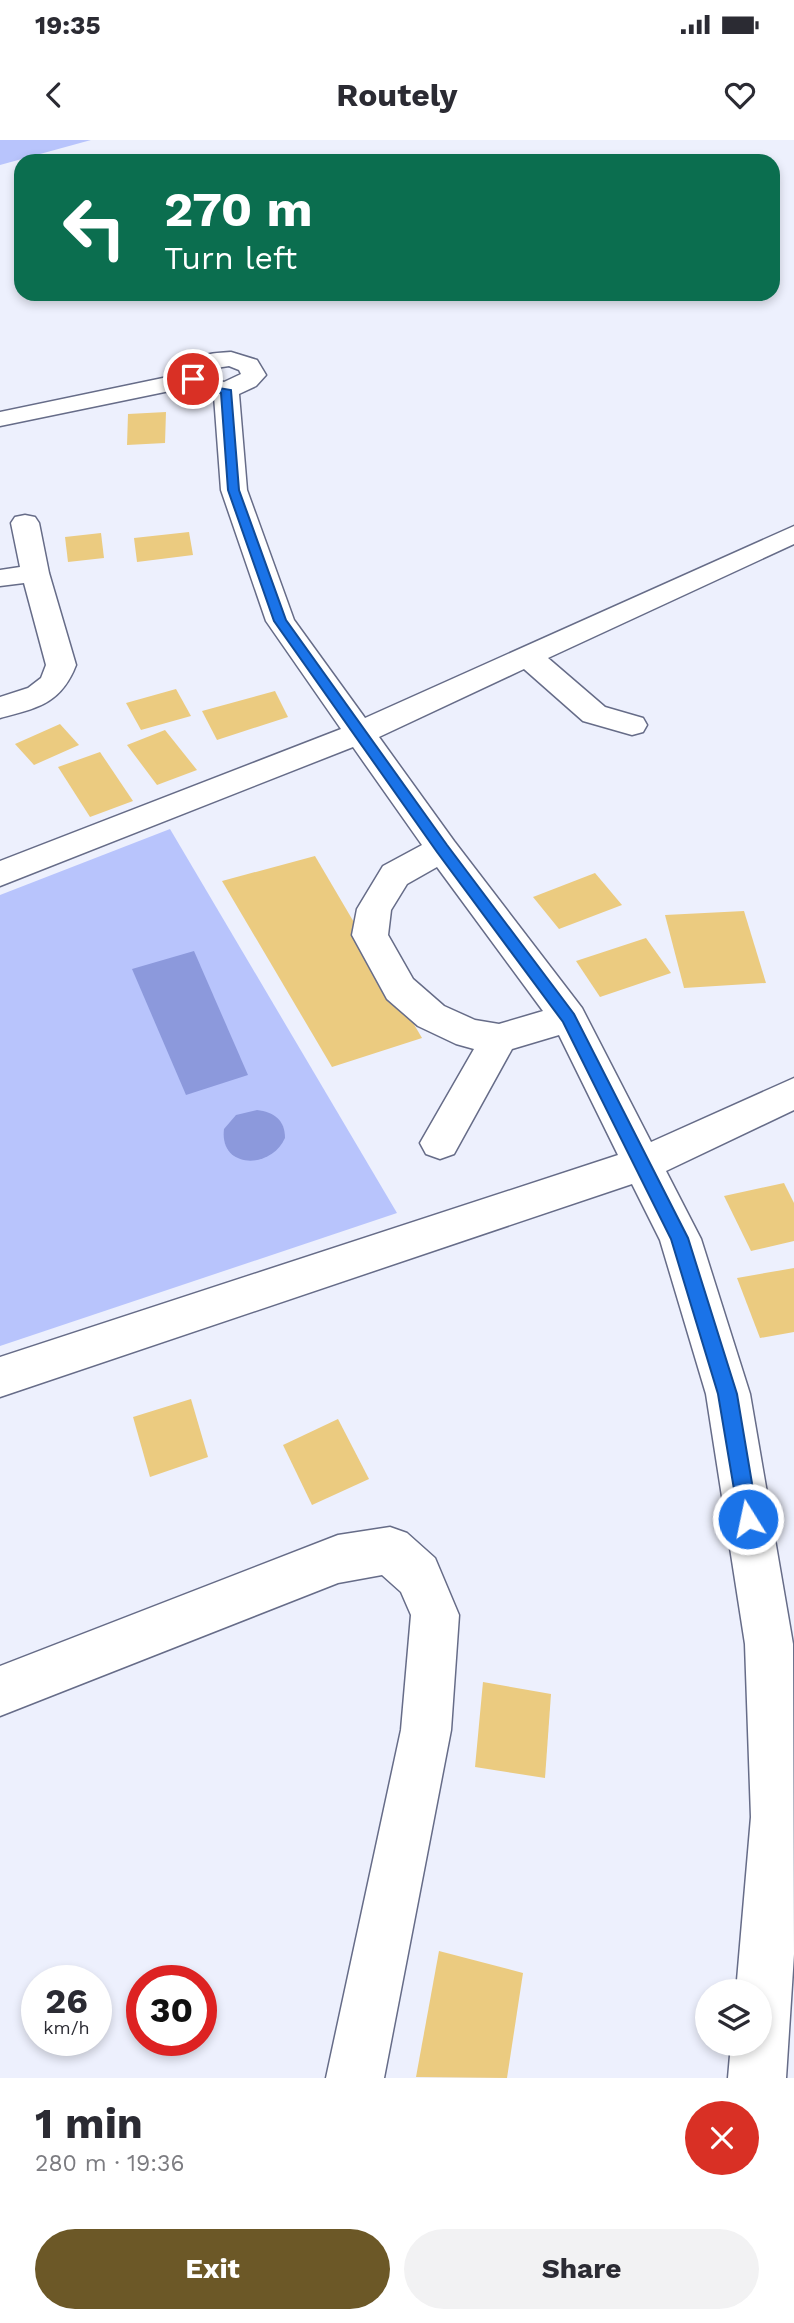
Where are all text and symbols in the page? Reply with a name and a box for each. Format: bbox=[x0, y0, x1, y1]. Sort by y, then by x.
text: 19:35 bbox=[35, 10, 101, 40]
icon: back bbox=[35, 76, 73, 114]
text: Routely bbox=[336, 76, 458, 114]
icon: heart bbox=[721, 76, 759, 114]
text: 270 m bbox=[164, 180, 313, 238]
icon: left bbox=[49, 182, 140, 273]
text: Turn left bbox=[164, 239, 297, 277]
pin bbox=[163, 349, 223, 409]
icon: arrive bbox=[174, 360, 212, 398]
position arrow bbox=[711, 1482, 785, 1556]
speed limit sign: 30 bbox=[126, 1965, 217, 2056]
map controls bbox=[695, 1979, 772, 2056]
button: layers bbox=[695, 1979, 772, 2056]
text: 26 bbox=[45, 1980, 88, 2022]
text: km/h bbox=[43, 2017, 90, 2038]
text: 1 min bbox=[35, 2099, 143, 2148]
button: close bbox=[685, 2101, 759, 2175]
text: 280 m · 19:36 bbox=[35, 2150, 184, 2177]
button: Exit bbox=[35, 2229, 390, 2309]
button: Share bbox=[404, 2229, 759, 2309]

